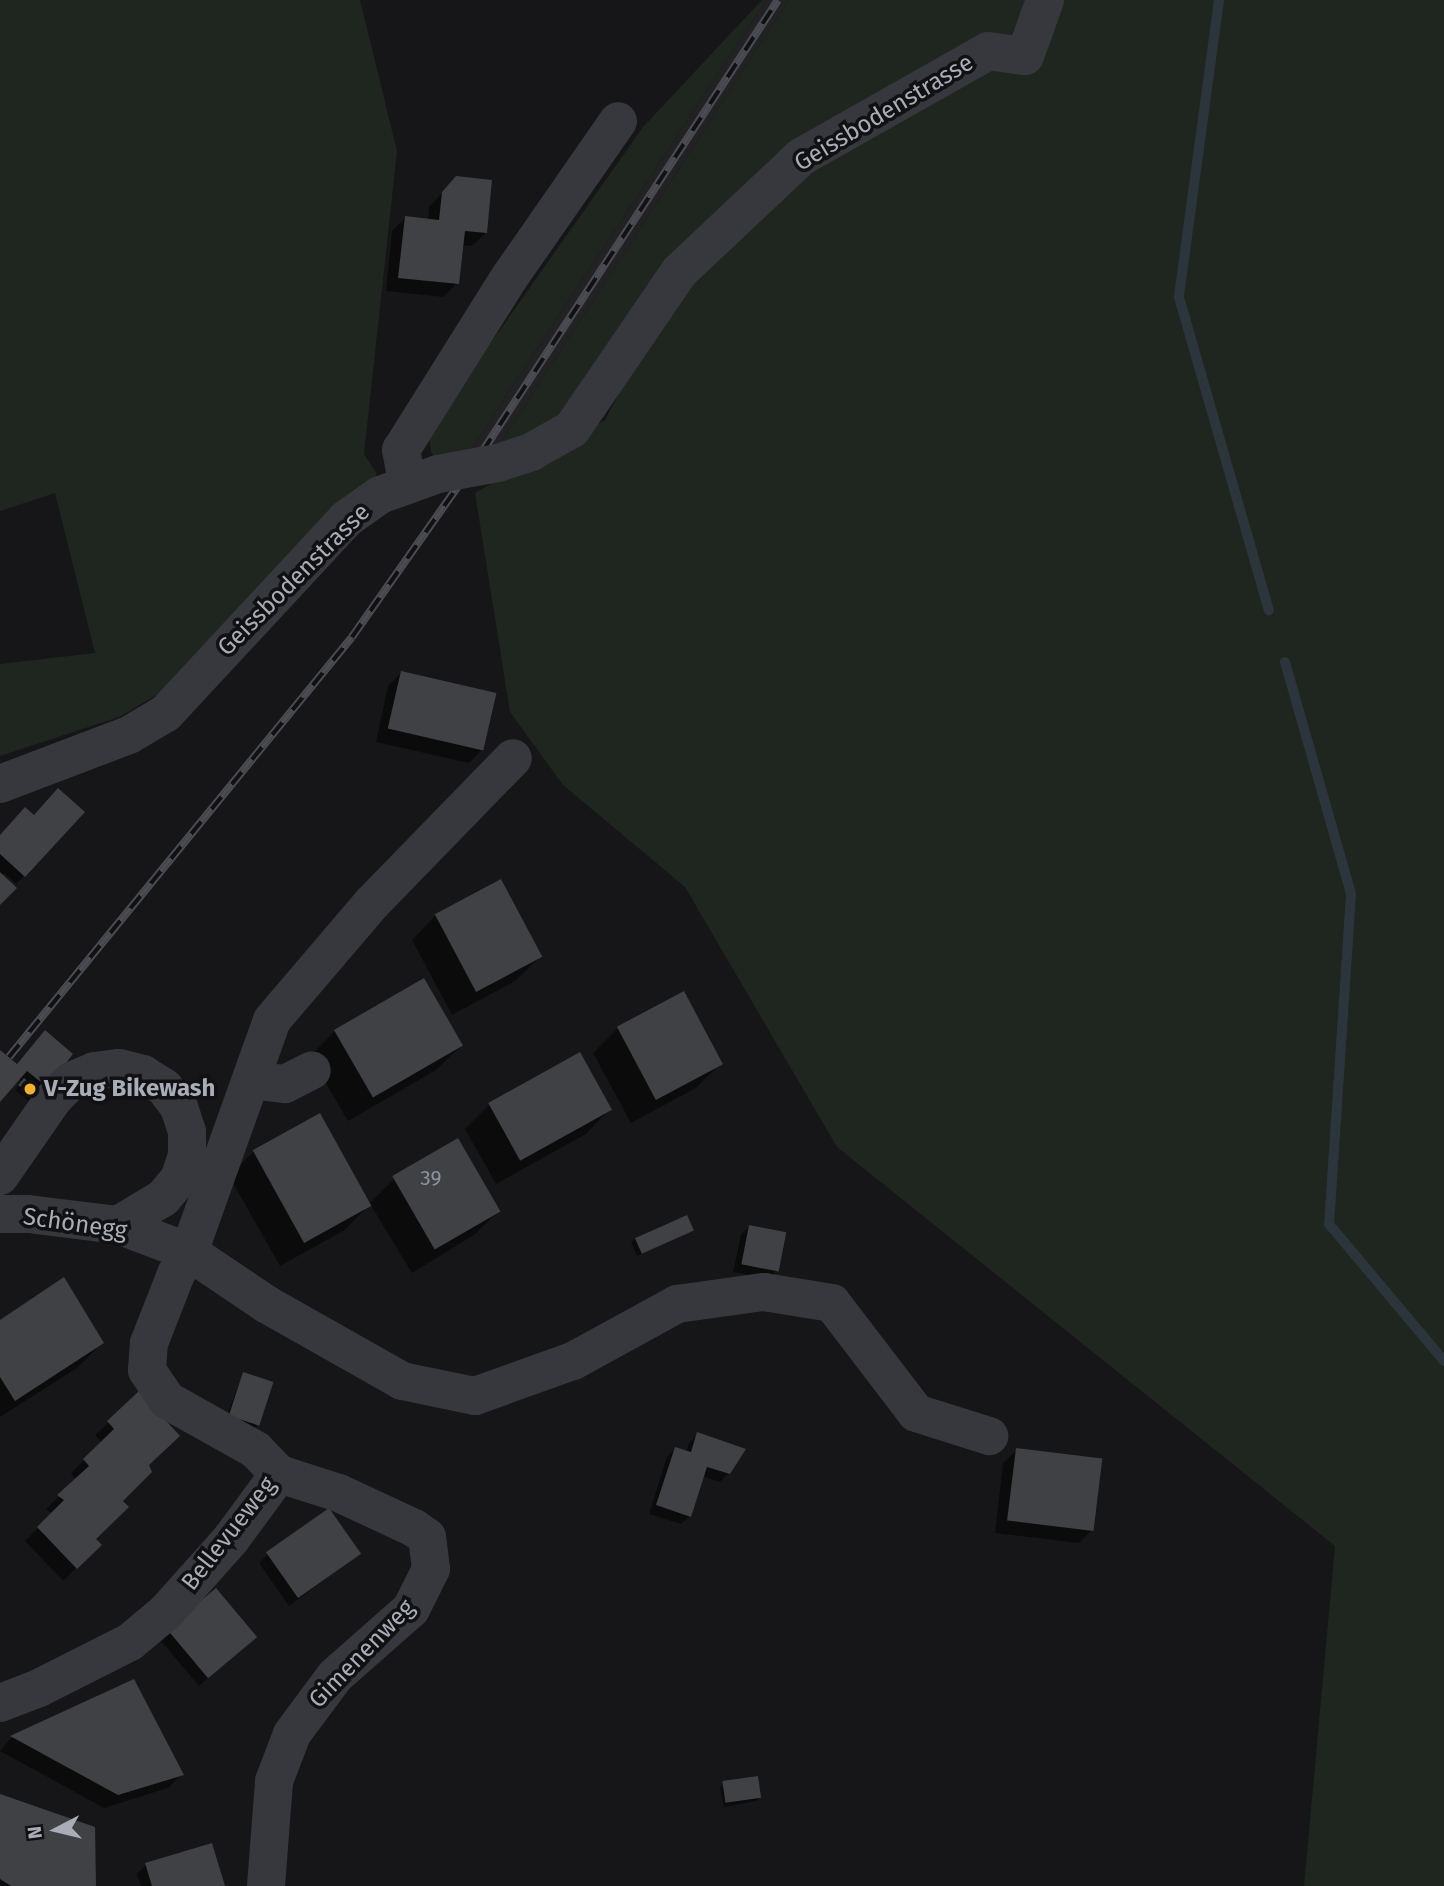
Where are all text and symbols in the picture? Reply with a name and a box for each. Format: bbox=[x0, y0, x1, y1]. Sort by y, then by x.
street label: Geissbodenstrasse bbox=[789, 48, 979, 178]
street label: Geissbodenstrasse bbox=[212, 498, 376, 662]
place label: V-Zug Bikewash bbox=[44, 1075, 215, 1103]
marker: V-Zug Bikewash bbox=[22, 1081, 38, 1097]
house number: 39 bbox=[420, 1165, 442, 1191]
street label: Schönegg bbox=[21, 1202, 129, 1246]
street label: Bellevueweg bbox=[176, 1471, 282, 1597]
street label: Gimenenweg bbox=[303, 1594, 421, 1714]
north arrow bbox=[21, 1795, 91, 1865]
text: N bbox=[22, 1825, 47, 1840]

